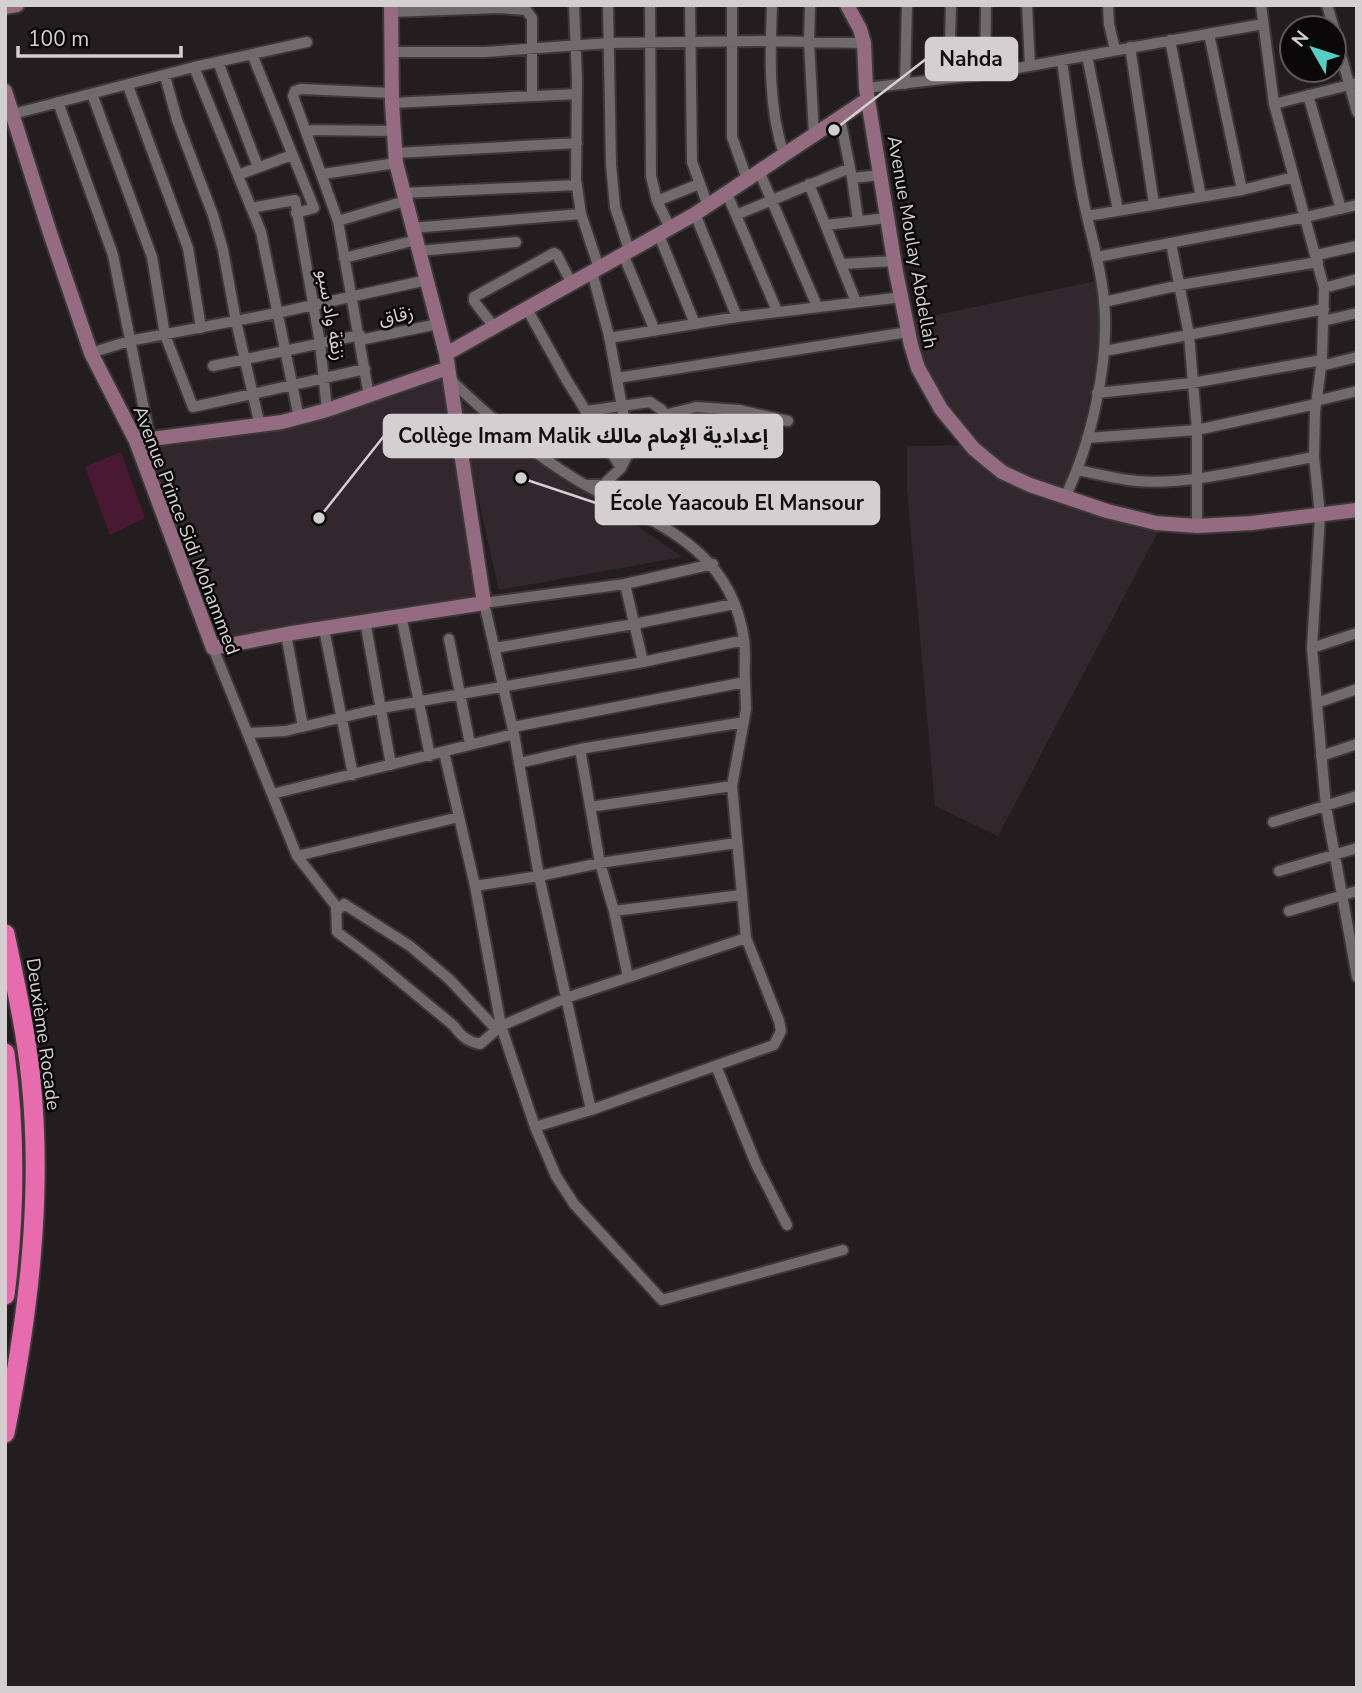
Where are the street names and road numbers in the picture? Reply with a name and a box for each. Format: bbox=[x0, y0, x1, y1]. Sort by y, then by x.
street label: Avenue Moulay Abdellah bbox=[881, 134, 944, 351]
street label: زنقة واد سبو bbox=[310, 267, 352, 363]
street label: زقاق bbox=[376, 300, 416, 332]
street label: Avenue Prince Sidi Mohammed bbox=[126, 402, 246, 659]
street label: Deuxième Rocade bbox=[19, 956, 67, 1112]

